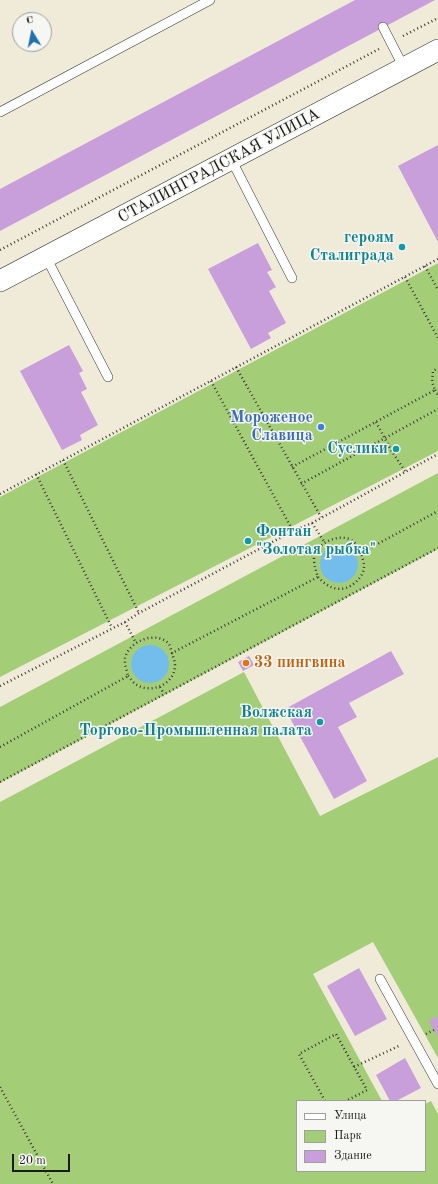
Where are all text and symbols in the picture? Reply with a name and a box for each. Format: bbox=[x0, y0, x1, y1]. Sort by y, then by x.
north arrow bbox=[12, 12, 52, 52]
text: С bbox=[25, 15, 35, 27]
street label: СТАЛИНГРАДСКАЯ УЛИЦА bbox=[115, 105, 323, 227]
place label: героям Сталиграда bbox=[310, 228, 394, 266]
marker: героям Сталиграда bbox=[397, 242, 407, 252]
place label: Мороженое Славица bbox=[230, 408, 313, 446]
marker: Мороженое Славица bbox=[316, 422, 326, 432]
place label: Суслики bbox=[327, 439, 388, 459]
marker: Суслики bbox=[391, 444, 401, 454]
place label: Фонтан "Золотая рыбка" bbox=[256, 522, 376, 560]
marker: Фонтан "Золотая рыбка" bbox=[243, 536, 253, 546]
place label: 33 пингвина bbox=[254, 653, 346, 673]
marker: 33 пингвина bbox=[241, 658, 251, 668]
place label: Волжская Торгово-Промышленная палата bbox=[79, 703, 312, 741]
marker: Волжская Торгово-Промышленная палата bbox=[315, 717, 325, 727]
legend bbox=[296, 1100, 426, 1172]
text: Улица bbox=[334, 1110, 367, 1122]
text: Парк bbox=[334, 1130, 362, 1142]
scale bar bbox=[14, 1146, 72, 1172]
text: Здание bbox=[334, 1150, 372, 1162]
text: 20 m bbox=[19, 1155, 46, 1167]

